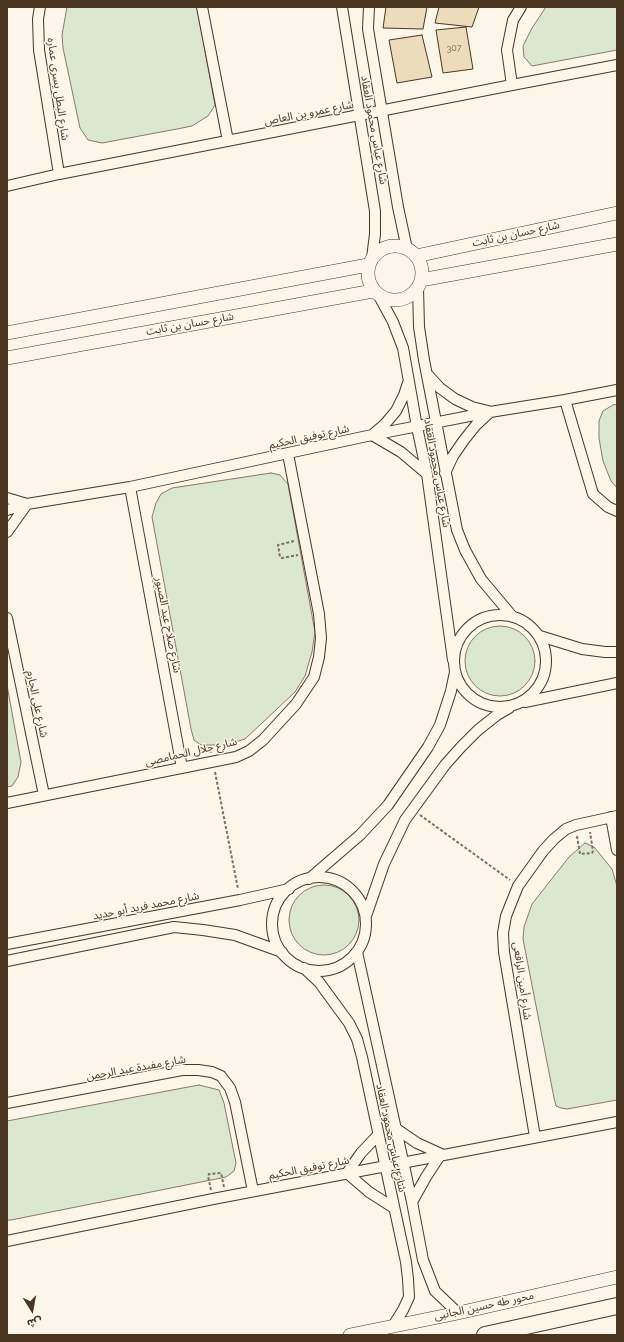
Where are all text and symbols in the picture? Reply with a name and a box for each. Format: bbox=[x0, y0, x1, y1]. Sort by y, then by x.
street label: شارع البطل يسرى عماره bbox=[44, 37, 72, 141]
house number: 307 bbox=[446, 43, 462, 53]
street label: شارع عباس محمود العقاد bbox=[358, 75, 390, 185]
street label: شارع عمرو بن العاص bbox=[263, 98, 355, 128]
street label: شارع حسان بن ثابت bbox=[471, 218, 561, 250]
street label: شارع حسان بن ثابت bbox=[145, 310, 235, 338]
street label: شارع عباس محمود العقاد bbox=[421, 418, 453, 528]
street label: شارع توفيق الحكيم bbox=[268, 422, 350, 452]
street label: شارع صلاح عبد الصبور bbox=[152, 576, 184, 674]
street label: شارع على الجارم bbox=[23, 669, 51, 739]
street label: شارع جلال الحمامصى bbox=[144, 735, 238, 769]
street label: شارع محمد فريد أبو حديد bbox=[92, 889, 200, 923]
street label: شارع أمين الرافعى bbox=[510, 941, 534, 1021]
street label: شارع مفيدة عبد الرحمن bbox=[85, 1053, 187, 1083]
street label: شارع عباس محمود العقاد bbox=[373, 1083, 409, 1193]
street label: شارع توفيق الحكيم bbox=[268, 1154, 350, 1182]
street label: محور طه حسين الجانبى bbox=[433, 1289, 535, 1323]
north arrow bbox=[12, 1290, 52, 1330]
text: ش bbox=[26, 1314, 43, 1330]

